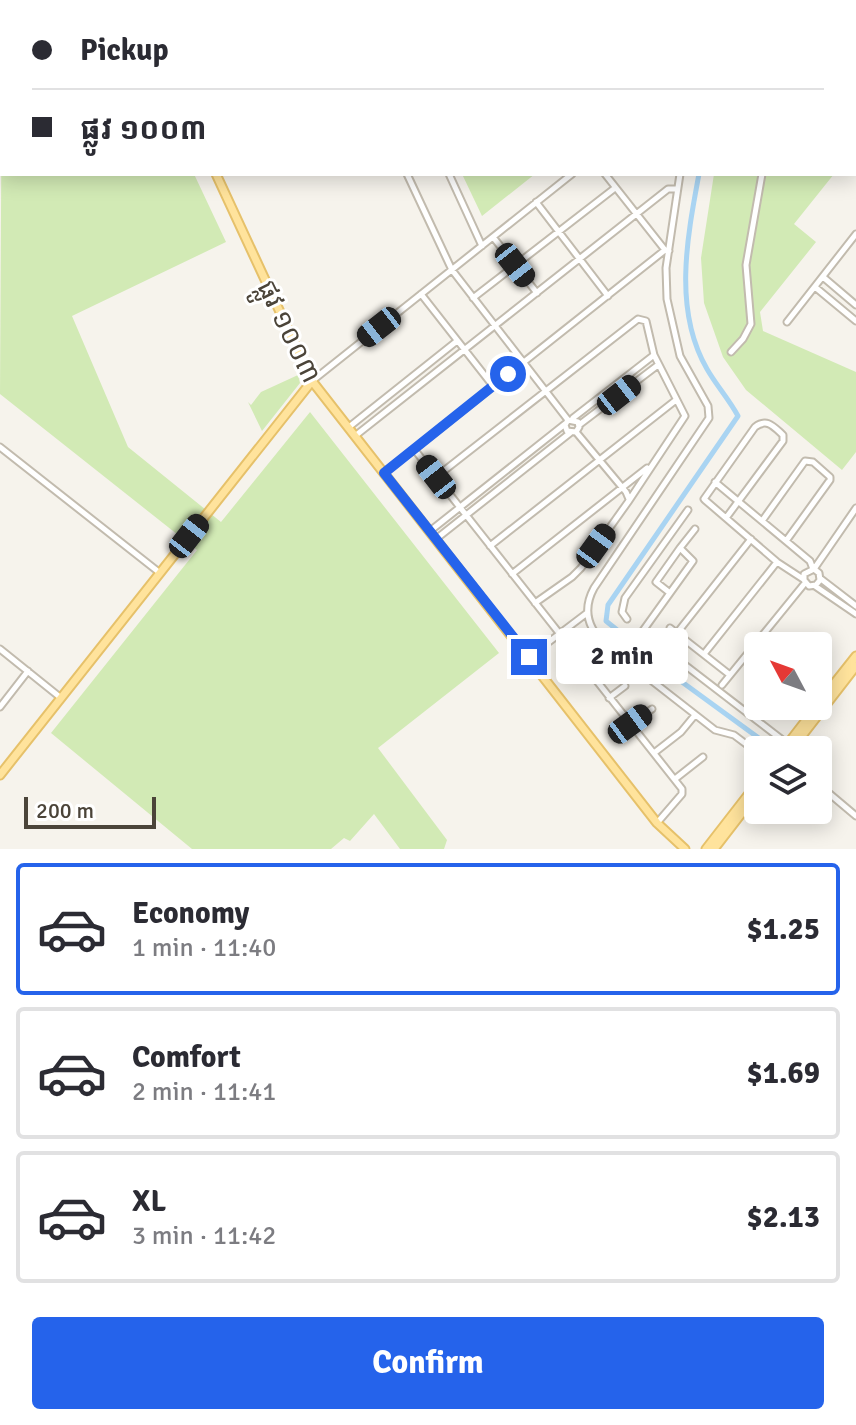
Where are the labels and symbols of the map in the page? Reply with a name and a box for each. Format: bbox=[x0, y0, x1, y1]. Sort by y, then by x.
car bbox=[491, 239, 539, 291]
street label: ផ្លូវ ១០០៣ bbox=[243, 274, 329, 392]
car bbox=[353, 303, 405, 351]
route start bbox=[490, 356, 526, 392]
car bbox=[593, 371, 645, 419]
car bbox=[412, 451, 460, 503]
car bbox=[165, 510, 213, 562]
car bbox=[572, 520, 620, 572]
callout: 2 min bbox=[557, 629, 689, 685]
north arrow bbox=[744, 632, 832, 720]
route end bbox=[511, 639, 547, 675]
car bbox=[604, 700, 656, 748]
scale bar bbox=[24, 793, 156, 829]

